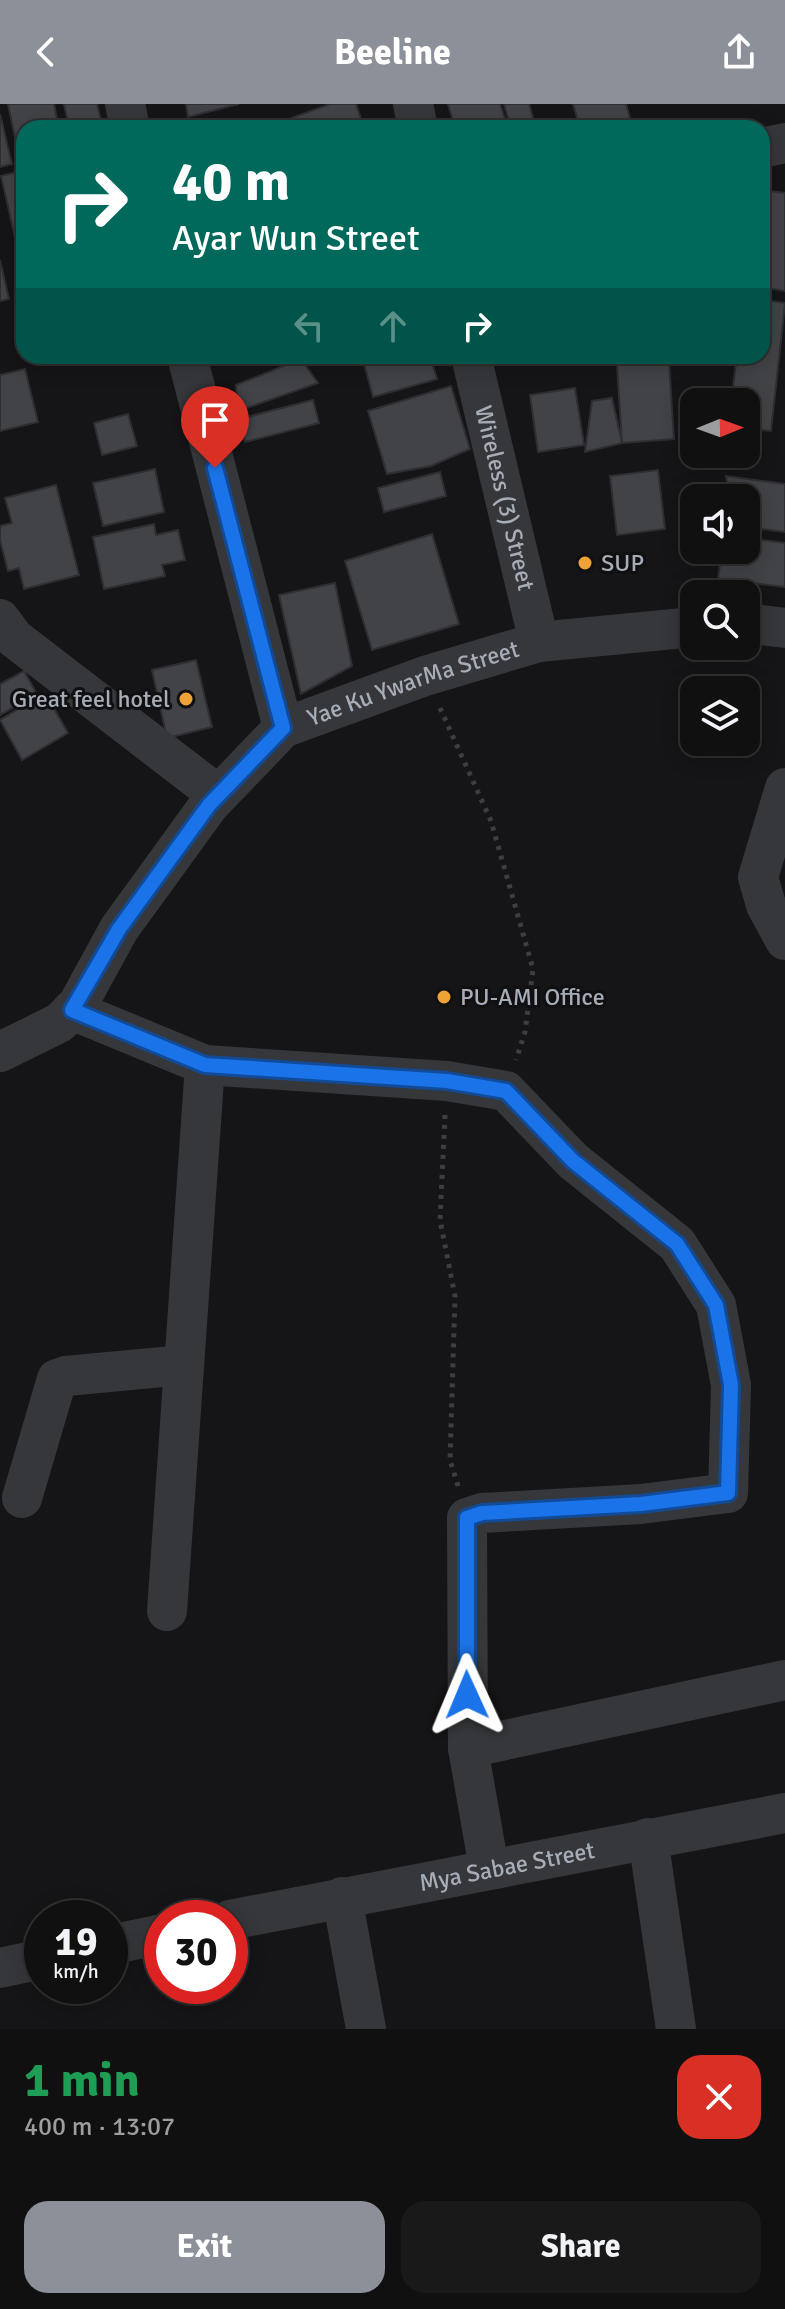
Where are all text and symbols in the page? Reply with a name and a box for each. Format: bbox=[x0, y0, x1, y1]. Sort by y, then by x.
icon: back bbox=[24, 30, 68, 74]
text: Beeline bbox=[334, 30, 451, 75]
icon: share bbox=[717, 30, 761, 74]
text: 40 m bbox=[172, 147, 290, 216]
icon: right bbox=[40, 152, 144, 256]
text: Ayar Wun Street bbox=[172, 216, 420, 261]
icon: left bbox=[287, 304, 331, 348]
icon: ahead bbox=[371, 304, 415, 348]
icon: right bbox=[455, 304, 499, 348]
pin bbox=[181, 386, 249, 468]
north arrow bbox=[680, 388, 760, 468]
map controls bbox=[680, 388, 760, 756]
icon: arrive bbox=[193, 398, 237, 442]
street label: Wireless (3) Street bbox=[468, 403, 541, 594]
button: sound bbox=[680, 484, 760, 564]
place label: SUP bbox=[601, 548, 644, 578]
marker: SUP bbox=[576, 554, 594, 572]
button: search bbox=[680, 580, 760, 660]
street label: Yae Ku YwarMa Street bbox=[303, 634, 523, 733]
button: layers bbox=[680, 676, 760, 756]
place label: Great feel hotel bbox=[12, 684, 170, 714]
marker: Great feel hotel bbox=[177, 690, 195, 708]
place label: PU-AMI Office bbox=[460, 982, 605, 1012]
marker: PU-AMI Office bbox=[435, 988, 453, 1006]
position arrow bbox=[425, 1653, 509, 1737]
street label: Mya Sabae Street bbox=[417, 1835, 597, 1898]
speed limit sign: 30 bbox=[144, 1900, 248, 2004]
text: 19 bbox=[54, 1917, 98, 1967]
text: km/h bbox=[53, 1959, 99, 1984]
text: 1 min bbox=[24, 2051, 140, 2110]
button: close bbox=[677, 2055, 761, 2139]
text: 400 m · 13:07 bbox=[24, 2111, 175, 2143]
button: Exit bbox=[24, 2201, 385, 2293]
button: Share bbox=[401, 2201, 761, 2293]

